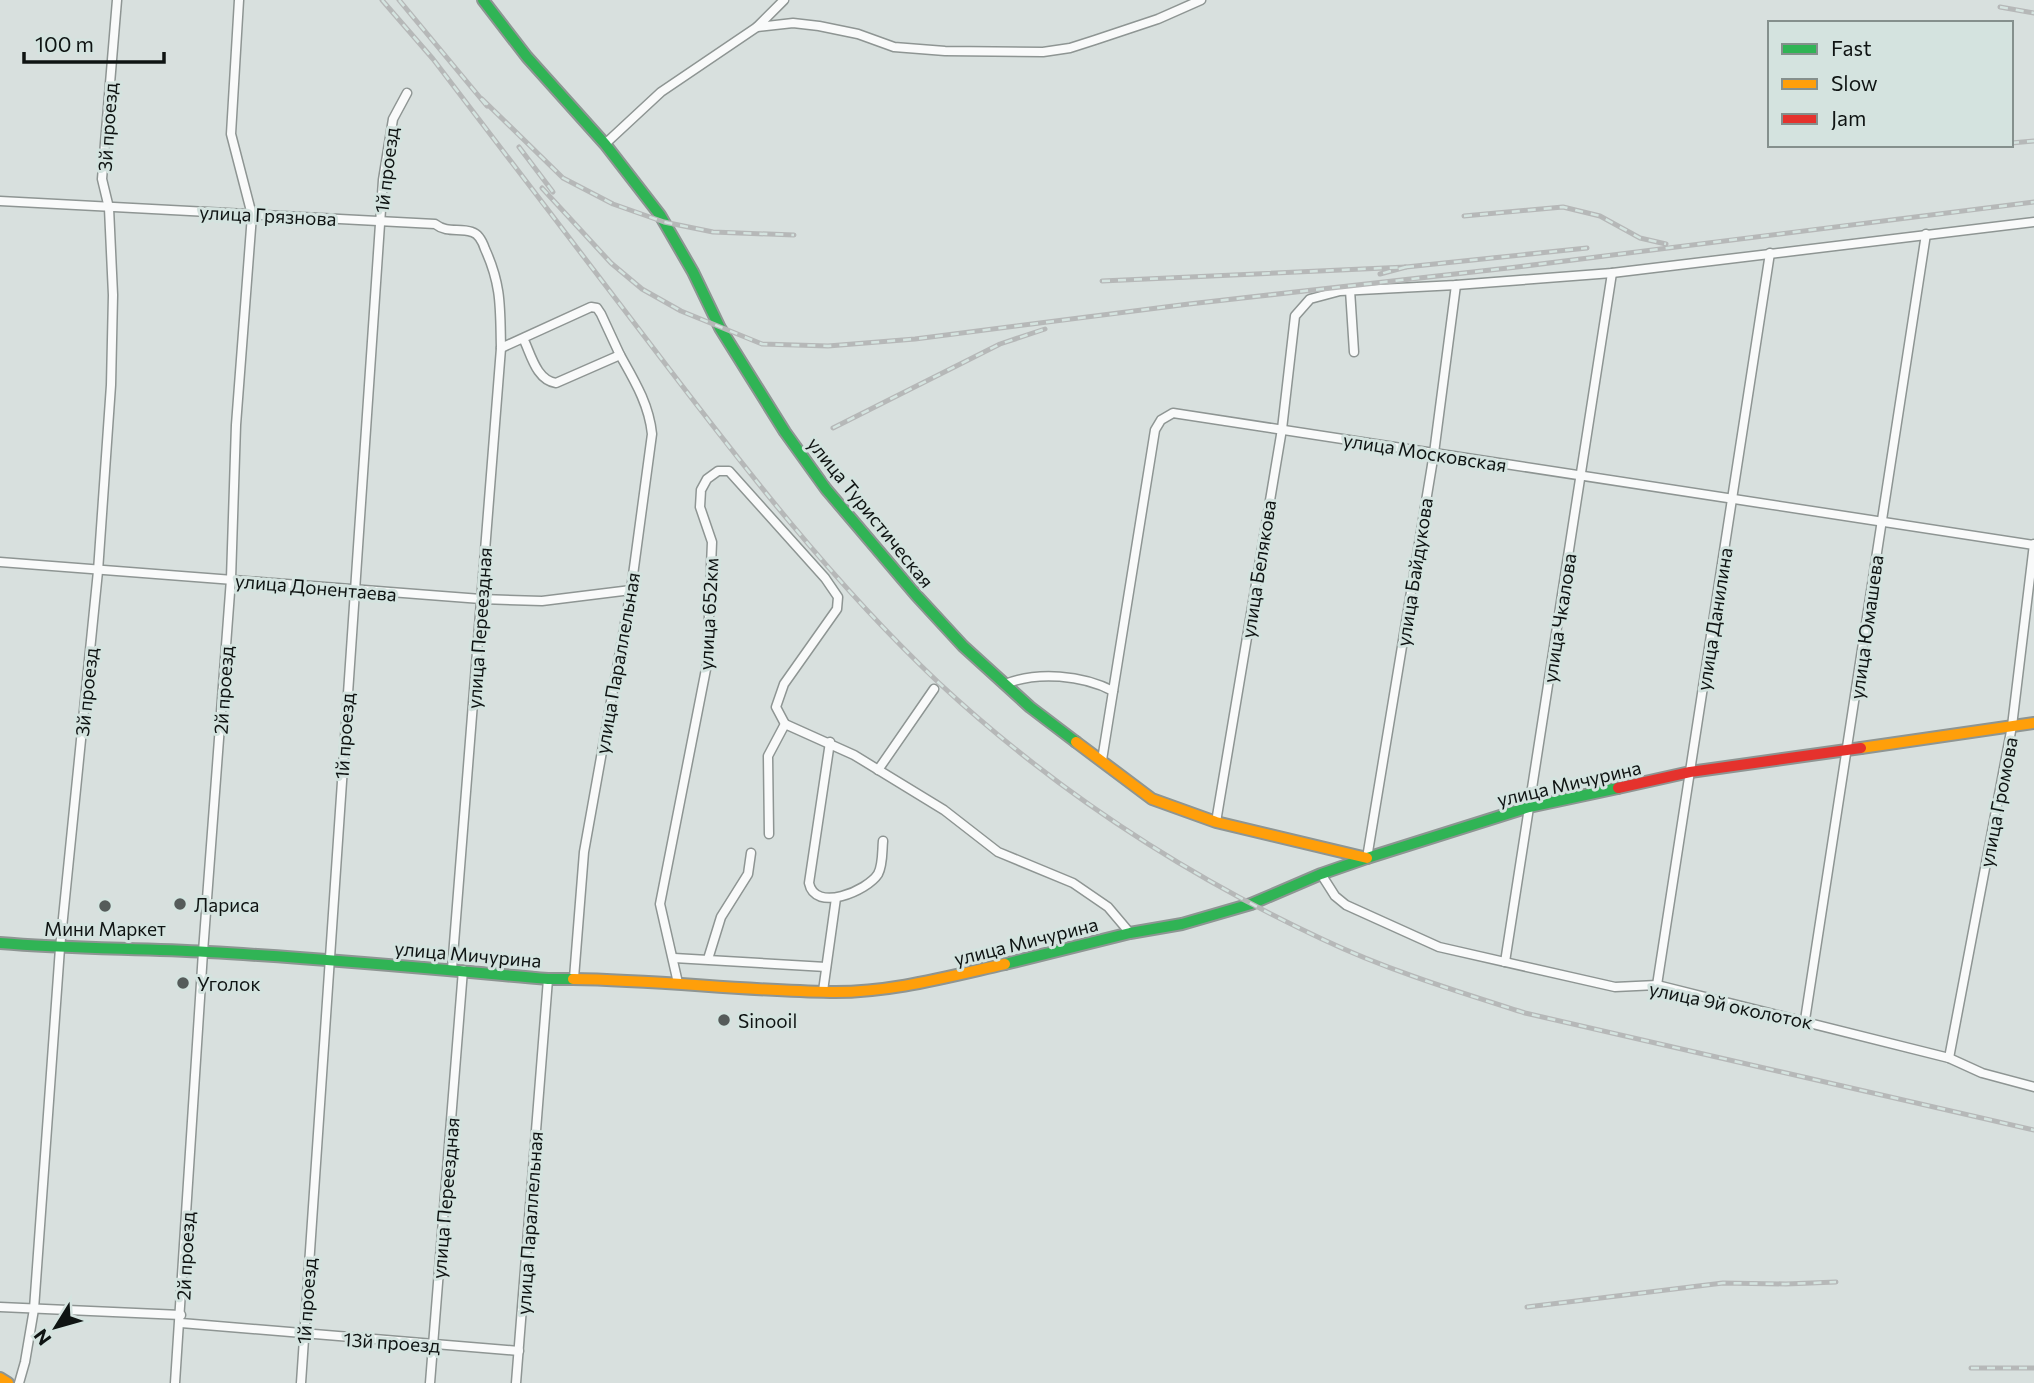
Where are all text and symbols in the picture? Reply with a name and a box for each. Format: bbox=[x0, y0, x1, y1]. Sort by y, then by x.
scale bar bbox=[24, 21, 164, 65]
legend bbox=[1768, 21, 2013, 147]
text: 100 m bbox=[35, 31, 94, 56]
text: Fast bbox=[1831, 35, 1872, 60]
text: Slow bbox=[1831, 70, 1878, 95]
street label: 3й проезд bbox=[92, 82, 122, 172]
text: Jam bbox=[1831, 105, 1866, 130]
street label: 1й проезд bbox=[369, 126, 403, 214]
street label: улица Грязнова bbox=[199, 200, 337, 230]
street label: улица Московская bbox=[1342, 428, 1508, 476]
street label: улица Туристическая bbox=[803, 432, 939, 592]
street label: улица Байдукова bbox=[1391, 496, 1437, 648]
street label: улица Белякова bbox=[1236, 498, 1280, 640]
street label: улица Переездная bbox=[462, 546, 496, 710]
street label: улица Данилина bbox=[1691, 546, 1737, 692]
street label: улица Чкалова bbox=[1537, 552, 1581, 684]
street label: улица Юмашева bbox=[1845, 553, 1887, 701]
street label: улица 652км bbox=[694, 557, 722, 671]
street label: улица Донентаева bbox=[234, 568, 398, 606]
street label: улица Параллельная bbox=[590, 570, 644, 756]
street label: 2й проезд bbox=[208, 645, 238, 735]
street label: 3й проезд bbox=[70, 647, 102, 737]
street label: 1й проезд bbox=[330, 692, 358, 780]
street label: улица Громова bbox=[1974, 735, 2022, 869]
street label: улица Мичурина bbox=[1495, 755, 1643, 811]
place label: Лариса bbox=[194, 893, 259, 916]
marker: Лариса bbox=[172, 896, 188, 912]
marker: Мини Маркет bbox=[97, 898, 113, 914]
street label: улица Мичурина bbox=[952, 912, 1100, 970]
place label: Мини Маркет bbox=[44, 917, 166, 940]
street label: улица Мичурина bbox=[394, 936, 542, 972]
place label: Уголок bbox=[197, 972, 261, 995]
marker: Уголок bbox=[175, 975, 191, 991]
street label: улица 9й околоток bbox=[1647, 976, 1815, 1034]
place label: Sinooil bbox=[738, 1009, 797, 1032]
marker: Sinooil bbox=[716, 1012, 732, 1028]
street label: улица Переездная bbox=[426, 1116, 464, 1280]
street label: улица Параллельная bbox=[511, 1130, 547, 1316]
street label: 2й проезд bbox=[171, 1211, 199, 1301]
street label: 1й проезд bbox=[292, 1257, 320, 1345]
north arrow bbox=[21, 1292, 91, 1362]
text: N bbox=[29, 1325, 56, 1350]
street label: 13й проезд bbox=[343, 1327, 441, 1357]

